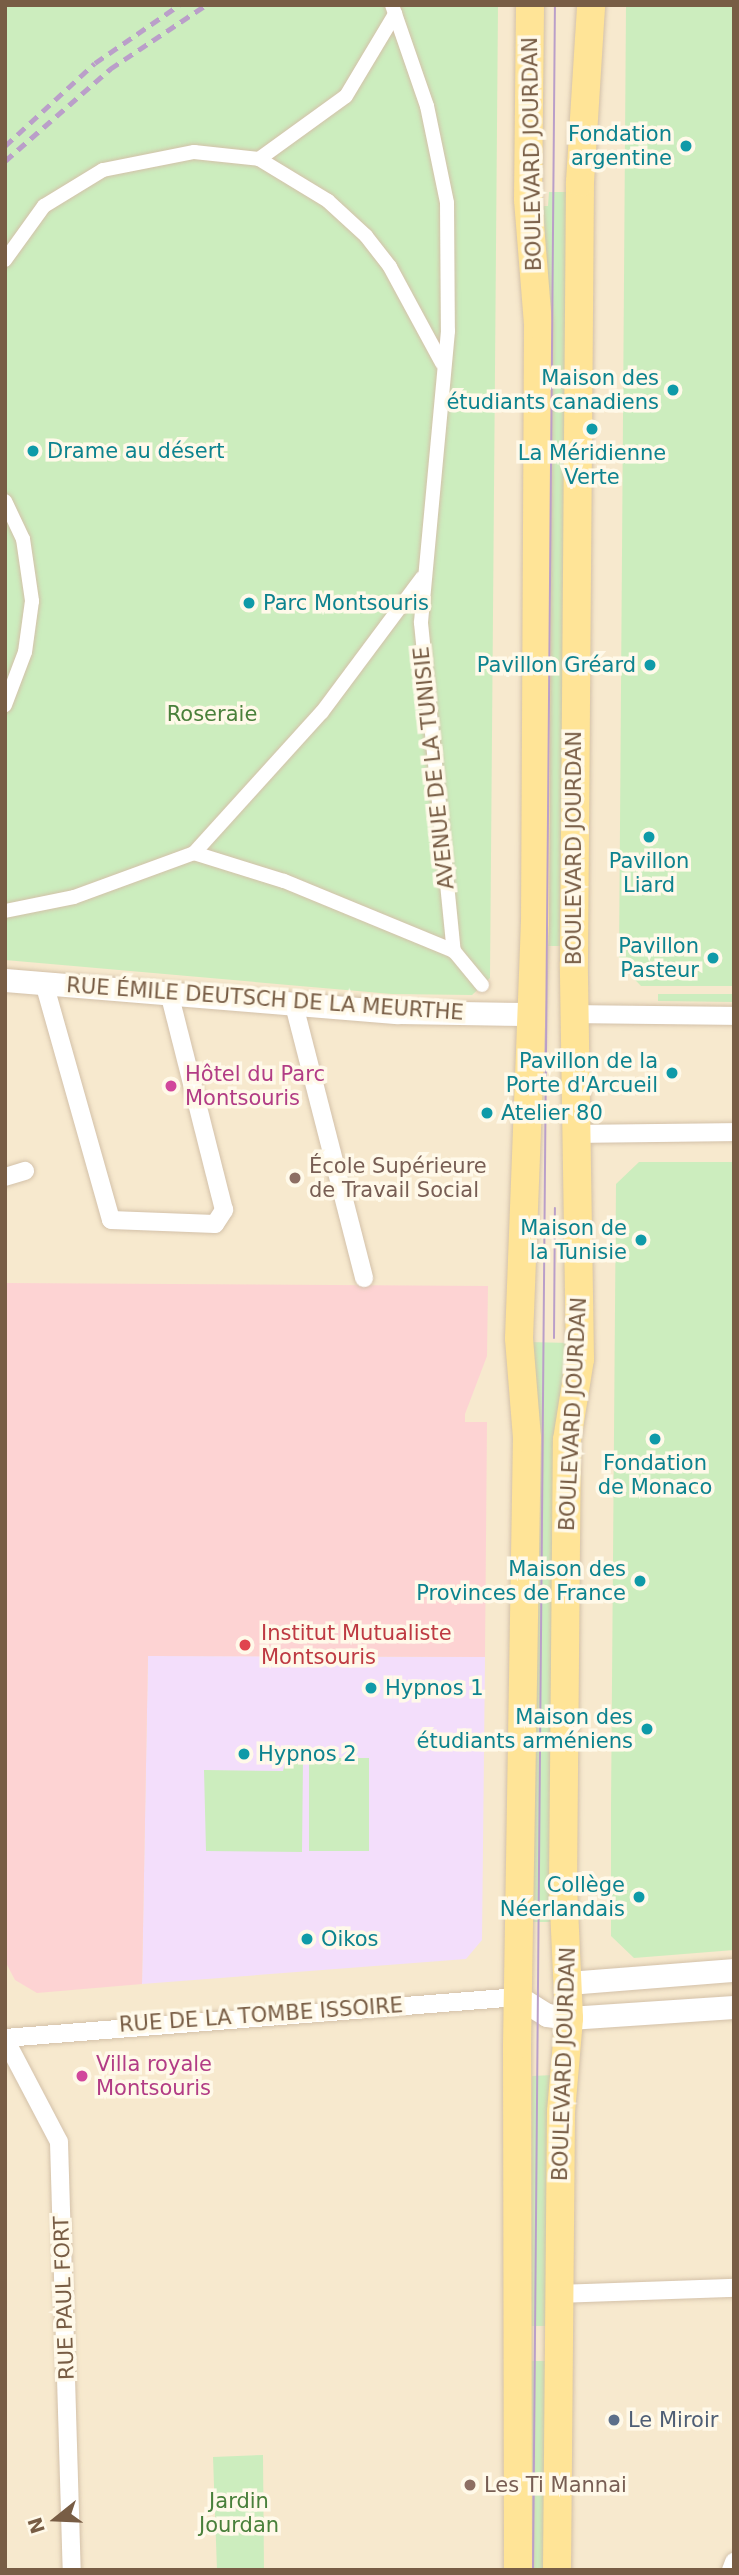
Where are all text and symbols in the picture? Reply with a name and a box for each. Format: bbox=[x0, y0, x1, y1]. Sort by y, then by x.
street label: BOULEVARD JOURDAN bbox=[517, 37, 547, 271]
place label: Fondation argentine bbox=[568, 121, 672, 171]
marker: Fondation argentine bbox=[678, 138, 694, 154]
place label: Maison des étudiants canadiens bbox=[446, 365, 659, 415]
marker: Maison des étudiants canadiens bbox=[665, 382, 681, 398]
marker: La Méridienne Verte bbox=[584, 421, 600, 437]
place label: Drame au désert bbox=[47, 438, 225, 464]
place label: La Méridienne Verte bbox=[518, 440, 666, 490]
marker: Drame au désert bbox=[25, 443, 41, 459]
place label: Parc Montsouris bbox=[263, 590, 429, 616]
marker: Parc Montsouris bbox=[241, 595, 257, 611]
street label: AVENUE DE LA TUNISIE bbox=[409, 645, 459, 891]
place label: Pavillon Gréard bbox=[477, 652, 636, 678]
marker: Pavillon Gréard bbox=[642, 657, 658, 673]
park label: Roseraie bbox=[167, 701, 257, 727]
street label: BOULEVARD JOURDAN bbox=[561, 731, 587, 965]
marker: Pavillon Liard bbox=[641, 829, 657, 845]
place label: Pavillon Liard bbox=[609, 848, 689, 898]
place label: Pavillon Pasteur bbox=[618, 933, 699, 983]
marker: Pavillon Pasteur bbox=[705, 950, 721, 966]
street label: RUE ÉMILE DEUTSCH DE LA MEURTHE bbox=[65, 973, 465, 1025]
place label: Pavillon de la Porte d'Arcueil bbox=[506, 1048, 658, 1098]
place label: Hôtel du Parc Montsouris bbox=[185, 1061, 325, 1111]
marker: Pavillon de la Porte d'Arcueil bbox=[664, 1065, 680, 1081]
marker: Hôtel du Parc Montsouris bbox=[163, 1078, 179, 1094]
place label: Atelier 80 bbox=[501, 1100, 603, 1126]
marker: Atelier 80 bbox=[479, 1105, 495, 1121]
place label: École Supérieure de Travail Social bbox=[309, 1153, 487, 1203]
marker: École Supérieure de Travail Social bbox=[287, 1170, 303, 1186]
place label: Maison de la Tunisie bbox=[520, 1215, 627, 1265]
marker: Maison de la Tunisie bbox=[633, 1232, 649, 1248]
street label: BOULEVARD JOURDAN bbox=[554, 1296, 592, 1532]
marker: Fondation de Monaco bbox=[647, 1431, 663, 1447]
place label: Fondation de Monaco bbox=[598, 1450, 712, 1500]
place label: Maison des Provinces de France bbox=[416, 1556, 626, 1606]
marker: Maison des Provinces de France bbox=[632, 1573, 648, 1589]
place label: Institut Mutualiste Montsouris bbox=[261, 1620, 452, 1670]
marker: Institut Mutualiste Montsouris bbox=[235, 1635, 255, 1655]
place label: Hypnos 1 bbox=[385, 1675, 484, 1701]
marker: Hypnos 1 bbox=[363, 1680, 379, 1696]
place label: Maison des étudiants arméniens bbox=[417, 1704, 633, 1754]
marker: Maison des étudiants arméniens bbox=[639, 1721, 655, 1737]
place label: Hypnos 2 bbox=[258, 1741, 357, 1767]
marker: Hypnos 2 bbox=[236, 1746, 252, 1762]
place label: Collège Néerlandais bbox=[500, 1872, 625, 1922]
marker: Collège Néerlandais bbox=[631, 1889, 647, 1905]
place label: Oikos bbox=[321, 1926, 379, 1952]
marker: Oikos bbox=[299, 1931, 315, 1947]
street label: BOULEVARD JOURDAN bbox=[547, 1946, 581, 2182]
street label: RUE DE LA TOMBE ISSOIRE bbox=[118, 1993, 404, 2037]
place label: Villa royale Montsouris bbox=[96, 2051, 212, 2101]
marker: Villa royale Montsouris bbox=[74, 2068, 90, 2084]
street label: RUE PAUL FORT bbox=[49, 2216, 79, 2380]
place label: Le Miroir bbox=[628, 2407, 718, 2433]
marker: Le Miroir bbox=[606, 2412, 622, 2428]
place label: Les Ti Mannai bbox=[484, 2472, 627, 2498]
marker: Les Ti Mannai bbox=[462, 2477, 478, 2493]
north arrow bbox=[21, 2484, 91, 2554]
park label: Jardin Jourdan bbox=[199, 2488, 279, 2538]
text: N bbox=[23, 2515, 49, 2536]

